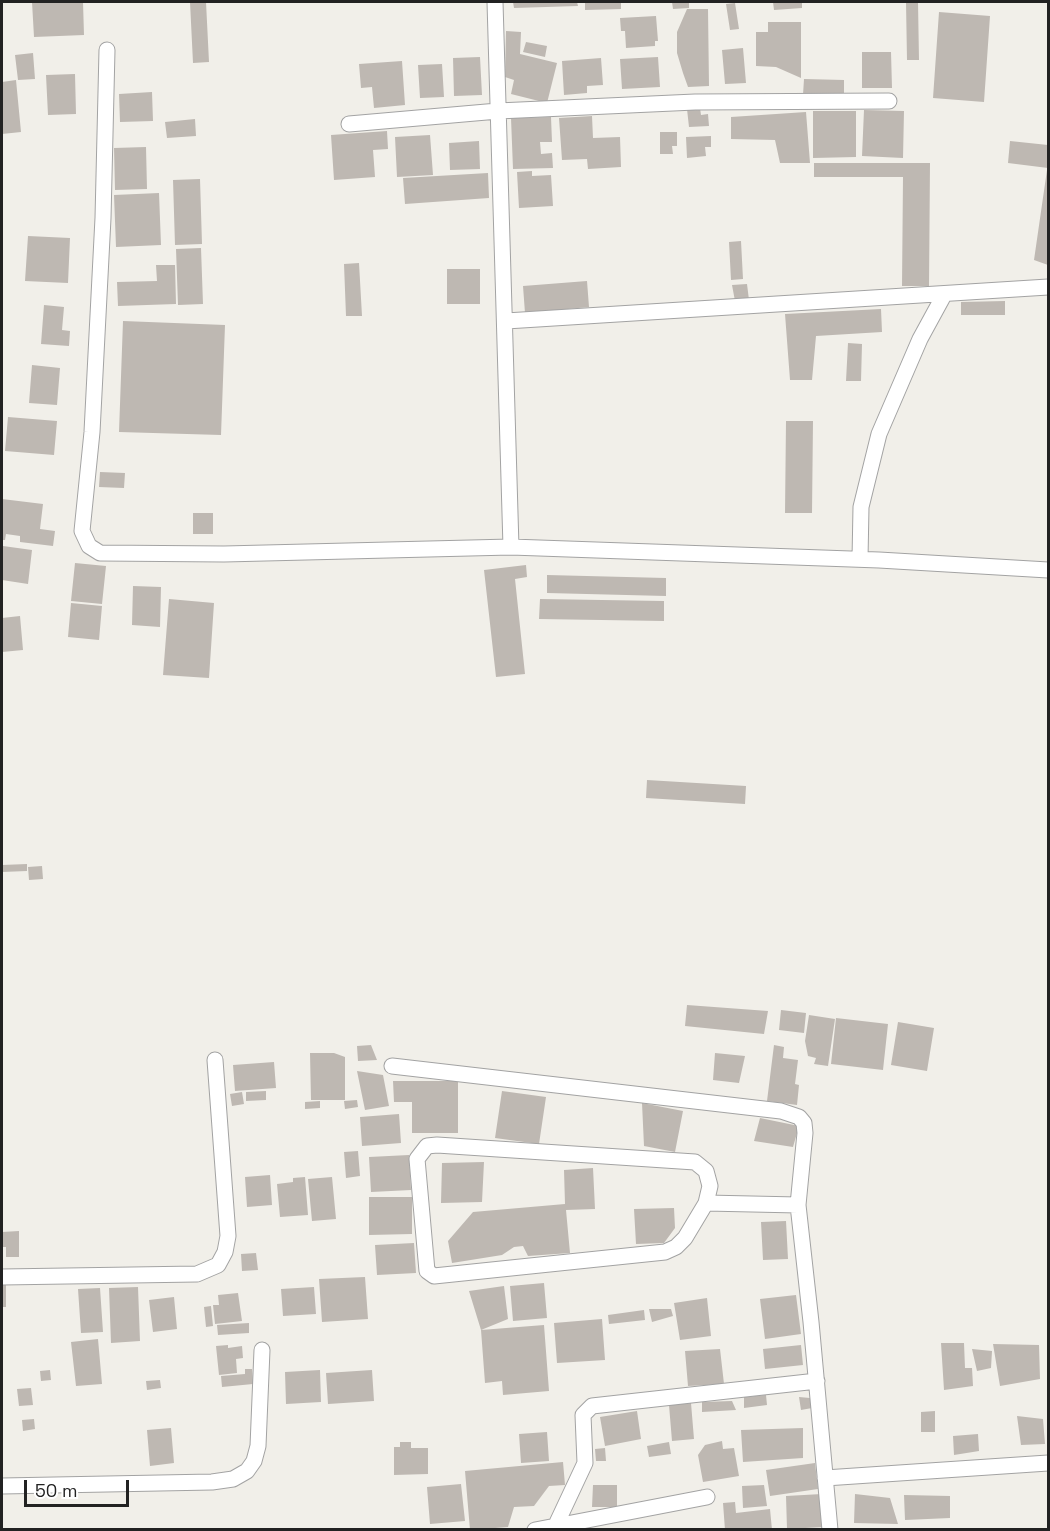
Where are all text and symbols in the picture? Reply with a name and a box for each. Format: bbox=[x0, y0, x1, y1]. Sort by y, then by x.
scale bar bbox=[27, 1468, 132, 1506]
text: 50 m bbox=[35, 1479, 77, 1502]

